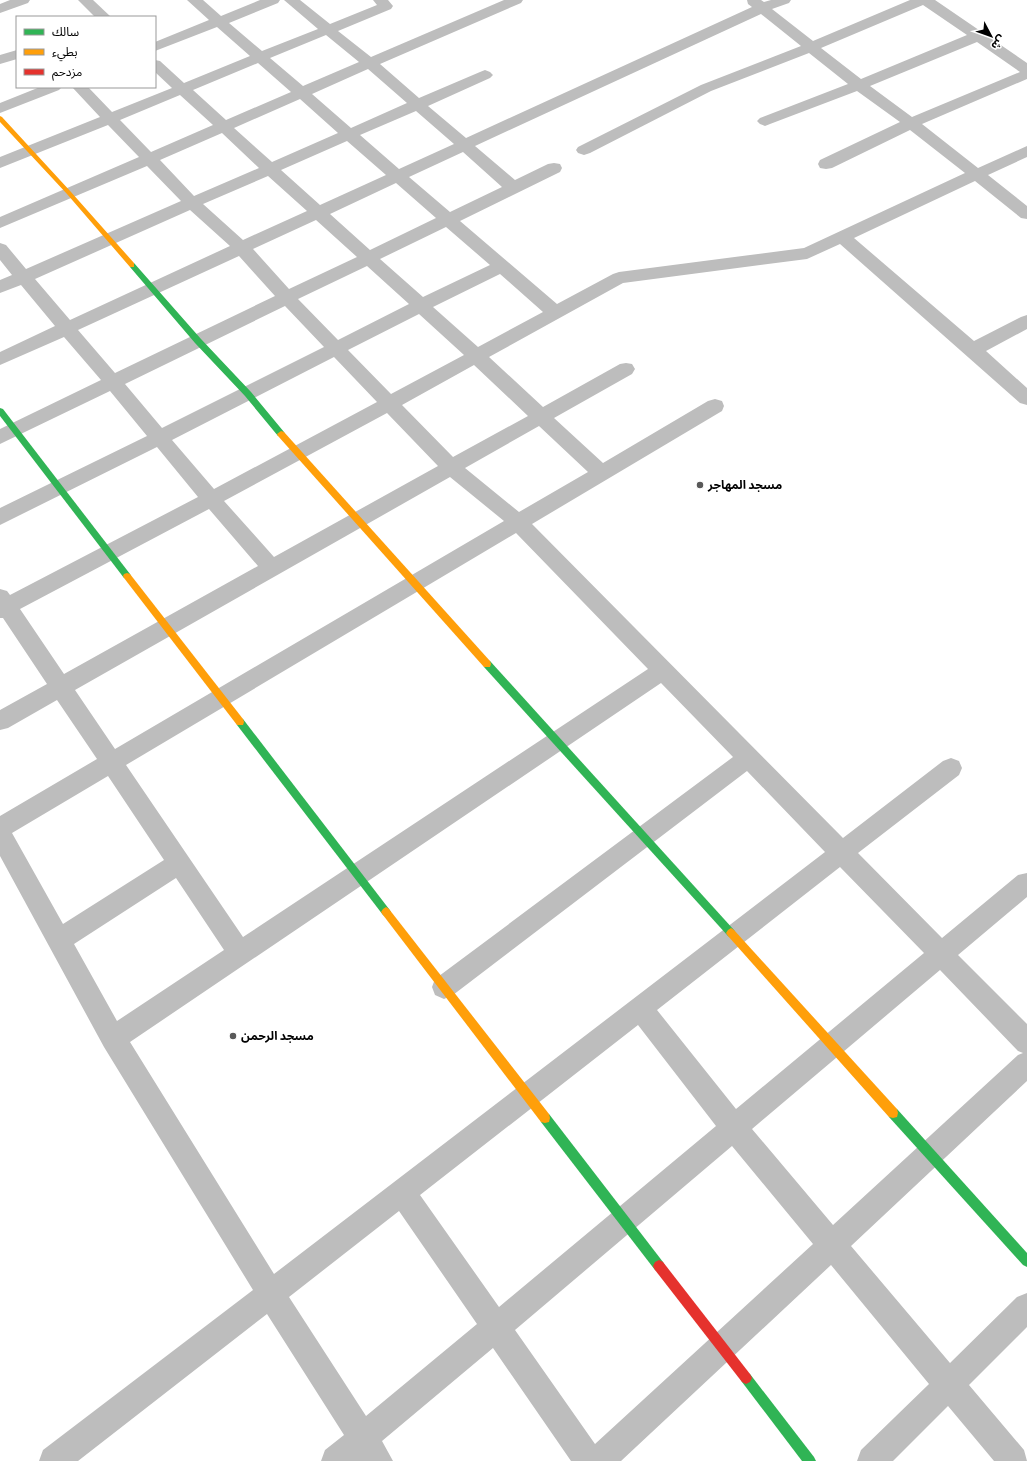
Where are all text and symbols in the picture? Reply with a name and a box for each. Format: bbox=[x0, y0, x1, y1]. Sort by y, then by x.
legend bbox=[16, 16, 156, 88]
north arrow bbox=[971, 16, 1011, 56]
text: سالك bbox=[52, 24, 79, 38]
text: ش bbox=[988, 32, 1009, 53]
text: بطيء bbox=[52, 44, 78, 62]
text: مزدحم bbox=[52, 64, 82, 81]
place label: مسجد المهاجر bbox=[707, 477, 782, 492]
marker: مسجد المهاجر bbox=[695, 480, 705, 490]
place label: مسجد الرحمن bbox=[241, 1028, 314, 1043]
marker: مسجد الرحمن bbox=[228, 1031, 238, 1041]

